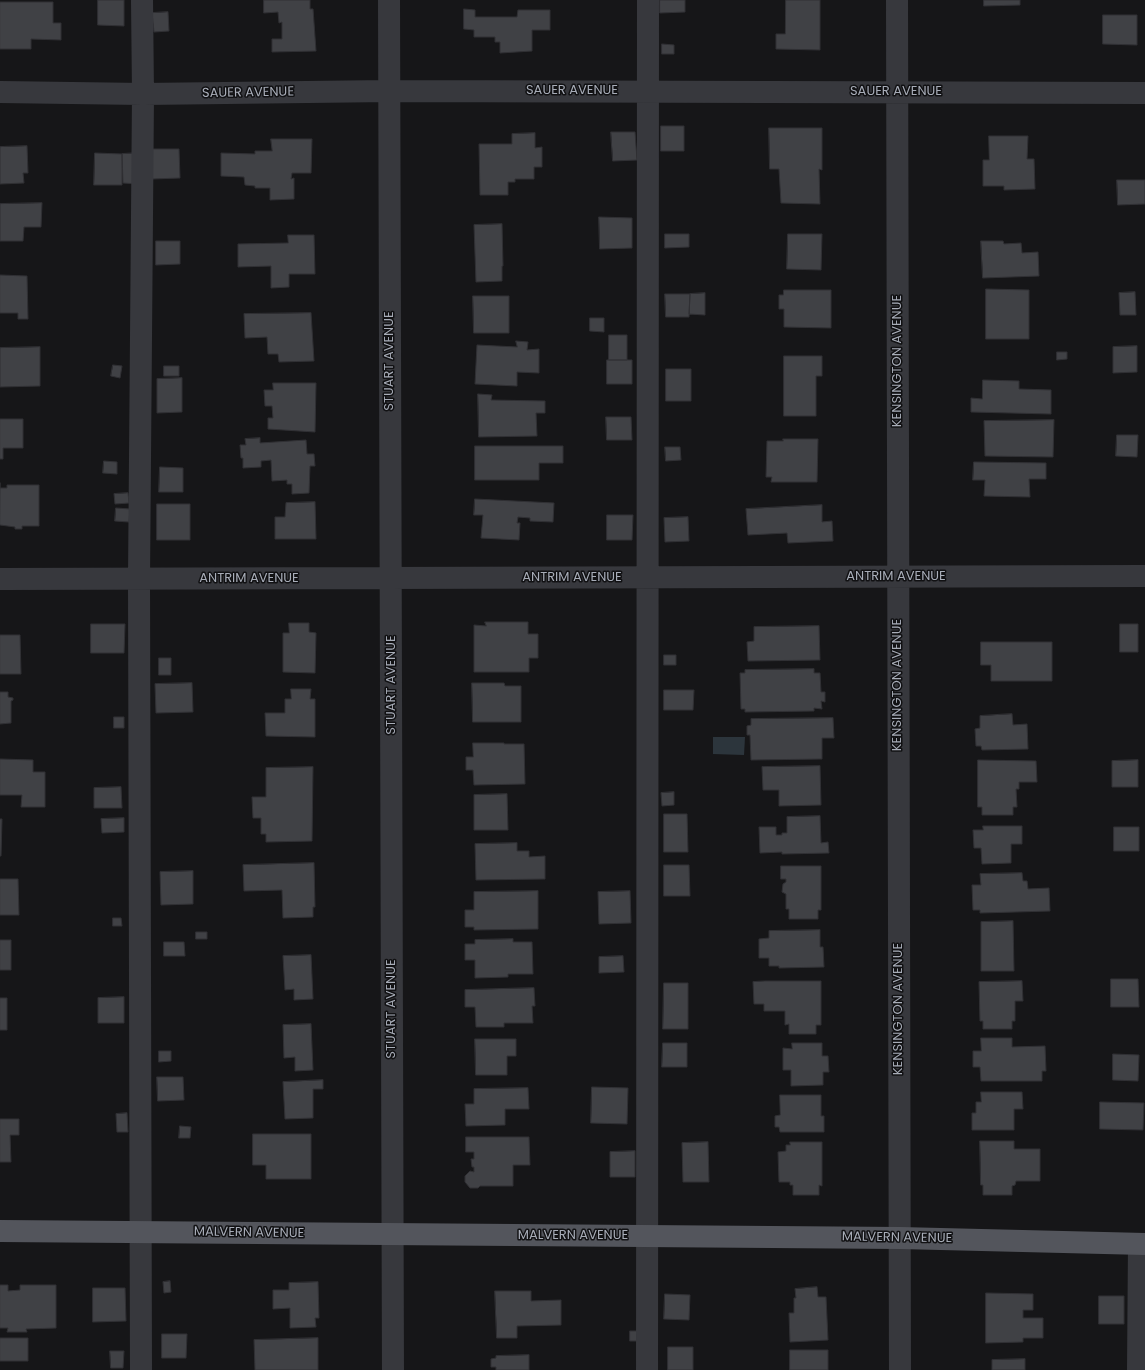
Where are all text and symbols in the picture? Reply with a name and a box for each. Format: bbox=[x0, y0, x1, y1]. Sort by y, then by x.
street label: SAUER AVENUE bbox=[526, 83, 618, 99]
street label: SAUER AVENUE bbox=[202, 84, 294, 102]
street label: SAUER AVENUE bbox=[850, 84, 942, 100]
street label: KENSINGTON AVENUE bbox=[890, 295, 906, 427]
street label: STUART AVENUE bbox=[382, 311, 398, 411]
street label: ANTRIM AVENUE bbox=[846, 569, 946, 585]
street label: ANTRIM AVENUE bbox=[522, 570, 622, 586]
street label: ANTRIM AVENUE bbox=[199, 571, 299, 587]
street label: KENSINGTON AVENUE bbox=[890, 619, 906, 751]
street label: STUART AVENUE bbox=[384, 635, 400, 735]
street label: KENSINGTON AVENUE bbox=[891, 943, 907, 1075]
street label: STUART AVENUE bbox=[384, 959, 400, 1059]
street label: MALVERN AVENUE bbox=[194, 1224, 304, 1242]
street label: MALVERN AVENUE bbox=[518, 1228, 628, 1244]
street label: MALVERN AVENUE bbox=[842, 1229, 952, 1247]

